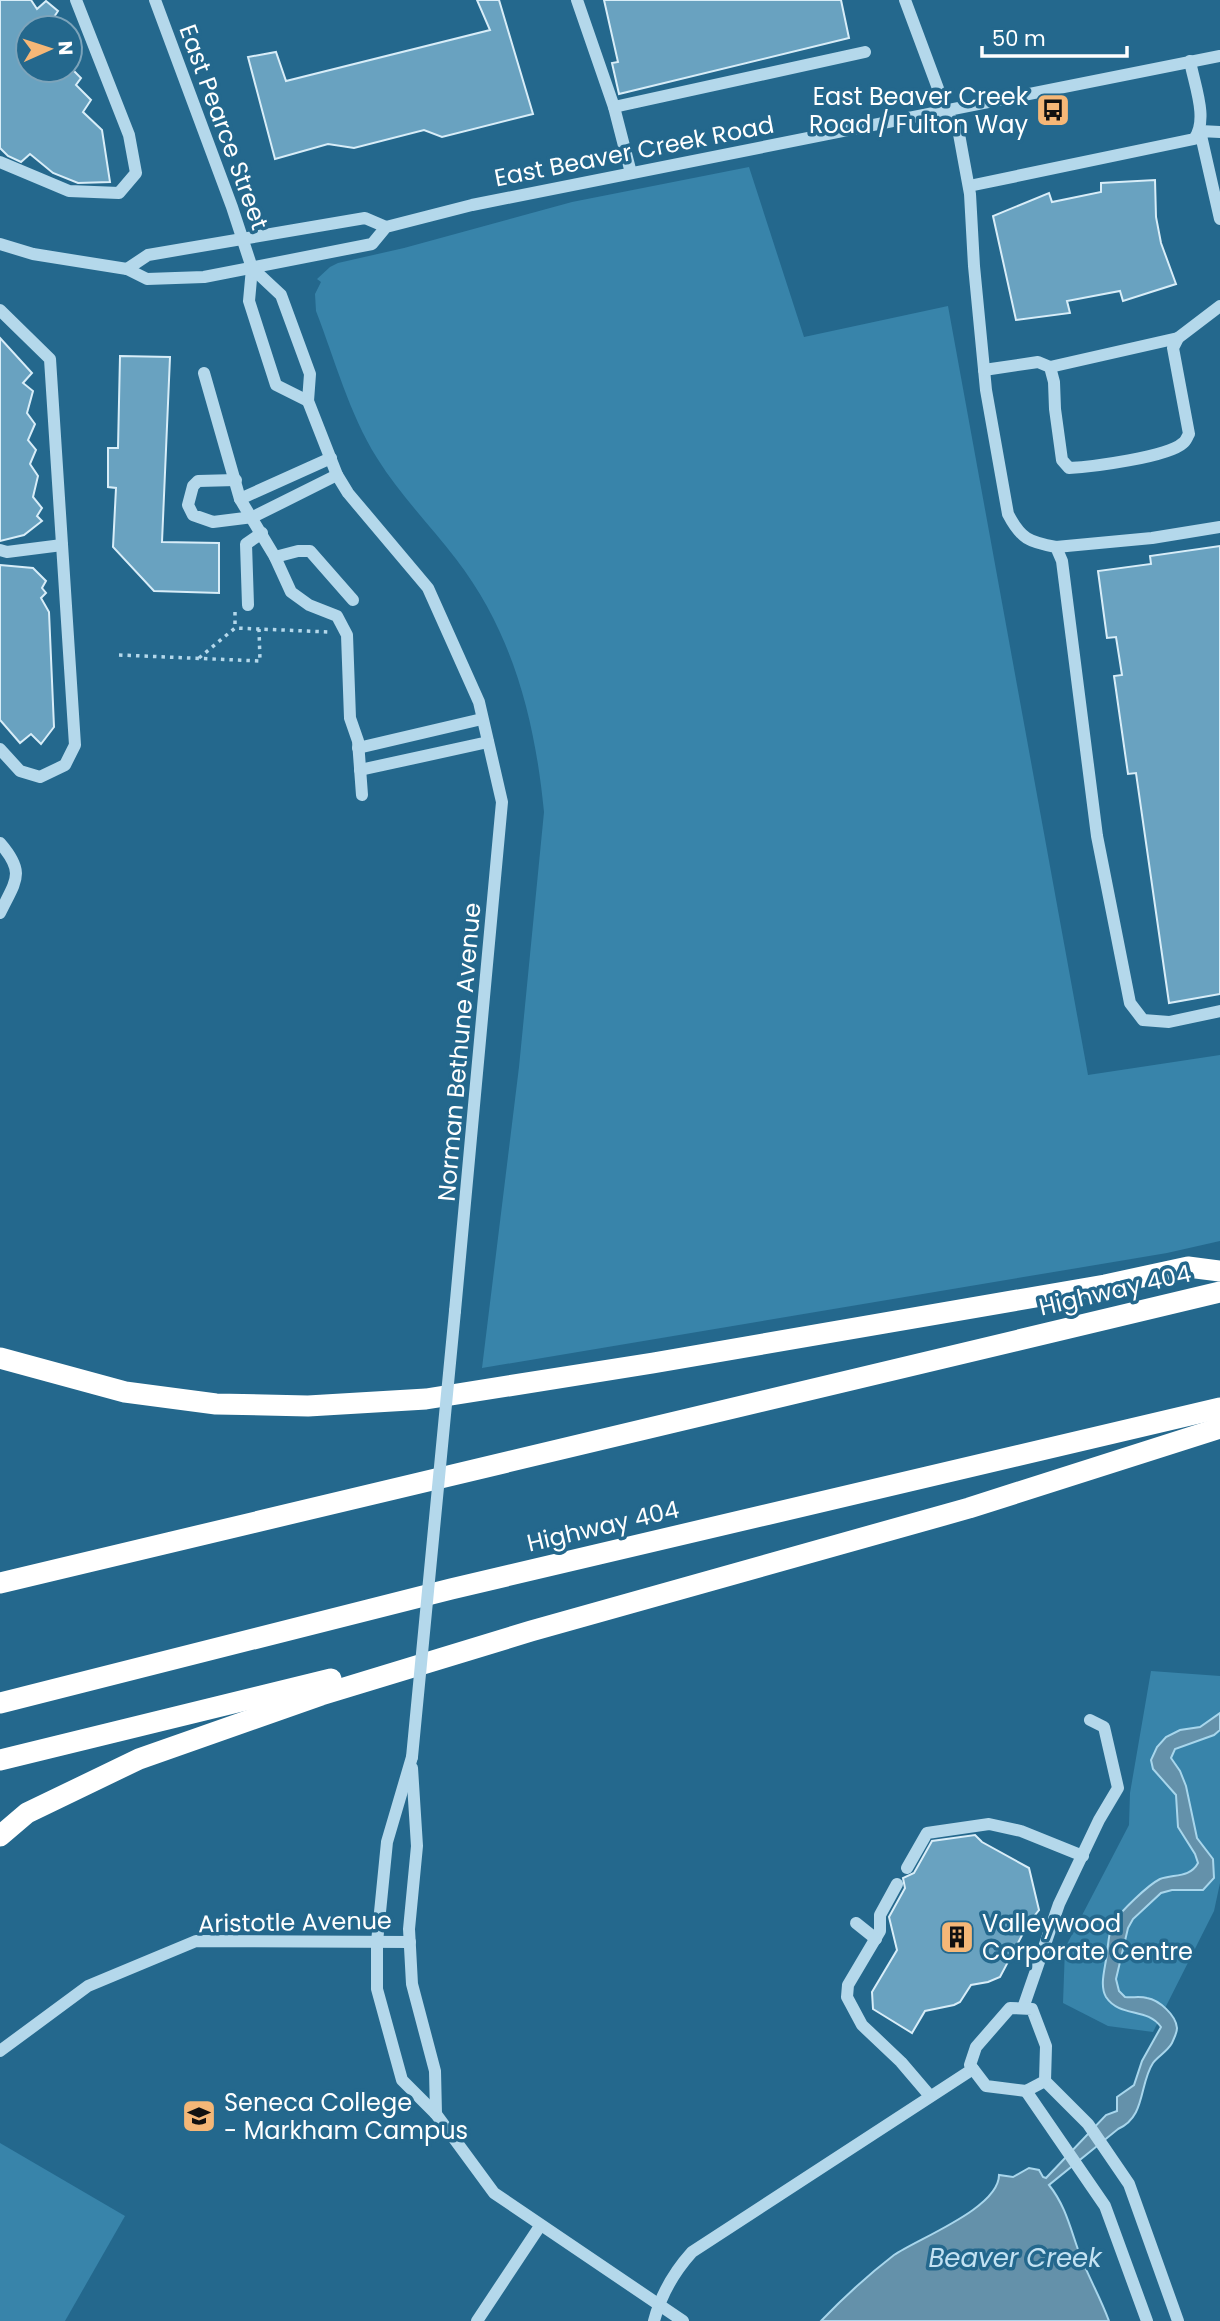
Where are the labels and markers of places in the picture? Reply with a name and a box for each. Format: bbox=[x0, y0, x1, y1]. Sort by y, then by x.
place label: East Beaver Creek Road / Fulton Way bbox=[809, 80, 1029, 141]
bus stop icon: East Beaver Creek Road / Fulton Way bbox=[1034, 91, 1072, 129]
place label: Valleywood Corporate Centre bbox=[982, 1907, 1193, 1968]
building icon: Valleywood Corporate Centre bbox=[938, 1918, 976, 1956]
place label: Seneca College - Markham Campus bbox=[224, 2086, 468, 2147]
school or university icon: Seneca College - Markham Campus bbox=[180, 2097, 218, 2135]

